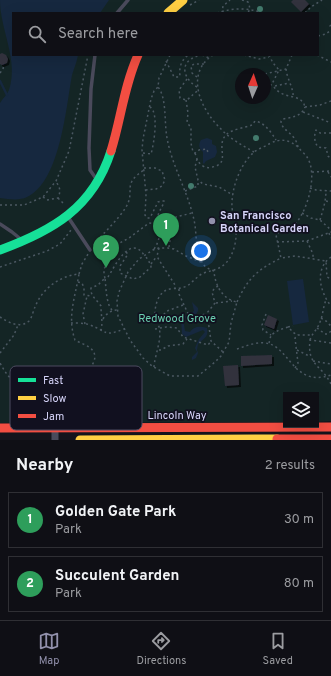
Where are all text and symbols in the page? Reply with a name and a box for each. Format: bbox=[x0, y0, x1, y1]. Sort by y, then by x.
search box bbox=[12, 12, 319, 56]
icon: search bbox=[26, 23, 48, 45]
text: Search here bbox=[58, 25, 138, 44]
north arrow bbox=[235, 68, 271, 104]
place label: San Francisco Botanical Garden bbox=[220, 209, 309, 236]
pin: 1 bbox=[153, 213, 179, 246]
marker: San Francisco Botanical Garden bbox=[207, 216, 217, 226]
pin: 2 bbox=[93, 235, 119, 268]
your location bbox=[191, 241, 211, 261]
park label: Redwood Grove bbox=[138, 312, 216, 326]
legend bbox=[10, 366, 142, 430]
text: Fast bbox=[43, 374, 63, 388]
text: Slow bbox=[43, 392, 66, 406]
map controls bbox=[283, 392, 319, 428]
button: layers bbox=[283, 392, 319, 428]
street label: Lincoln Way bbox=[147, 409, 207, 423]
text: Jam bbox=[43, 410, 64, 424]
text: Nearby bbox=[16, 455, 73, 477]
text: 2 results bbox=[265, 458, 315, 474]
text: Golden Gate Park bbox=[55, 503, 176, 522]
text: 1 bbox=[27, 512, 33, 528]
text: 30 m bbox=[284, 512, 314, 528]
text: Park bbox=[55, 522, 82, 538]
text: Succulent Garden bbox=[55, 567, 180, 586]
text: 2 bbox=[26, 576, 34, 592]
text: 80 m bbox=[284, 576, 314, 592]
text: Park bbox=[55, 586, 82, 602]
tab: Map bbox=[38, 630, 60, 668]
tab: Directions bbox=[136, 630, 186, 668]
tab: Saved bbox=[263, 630, 293, 668]

